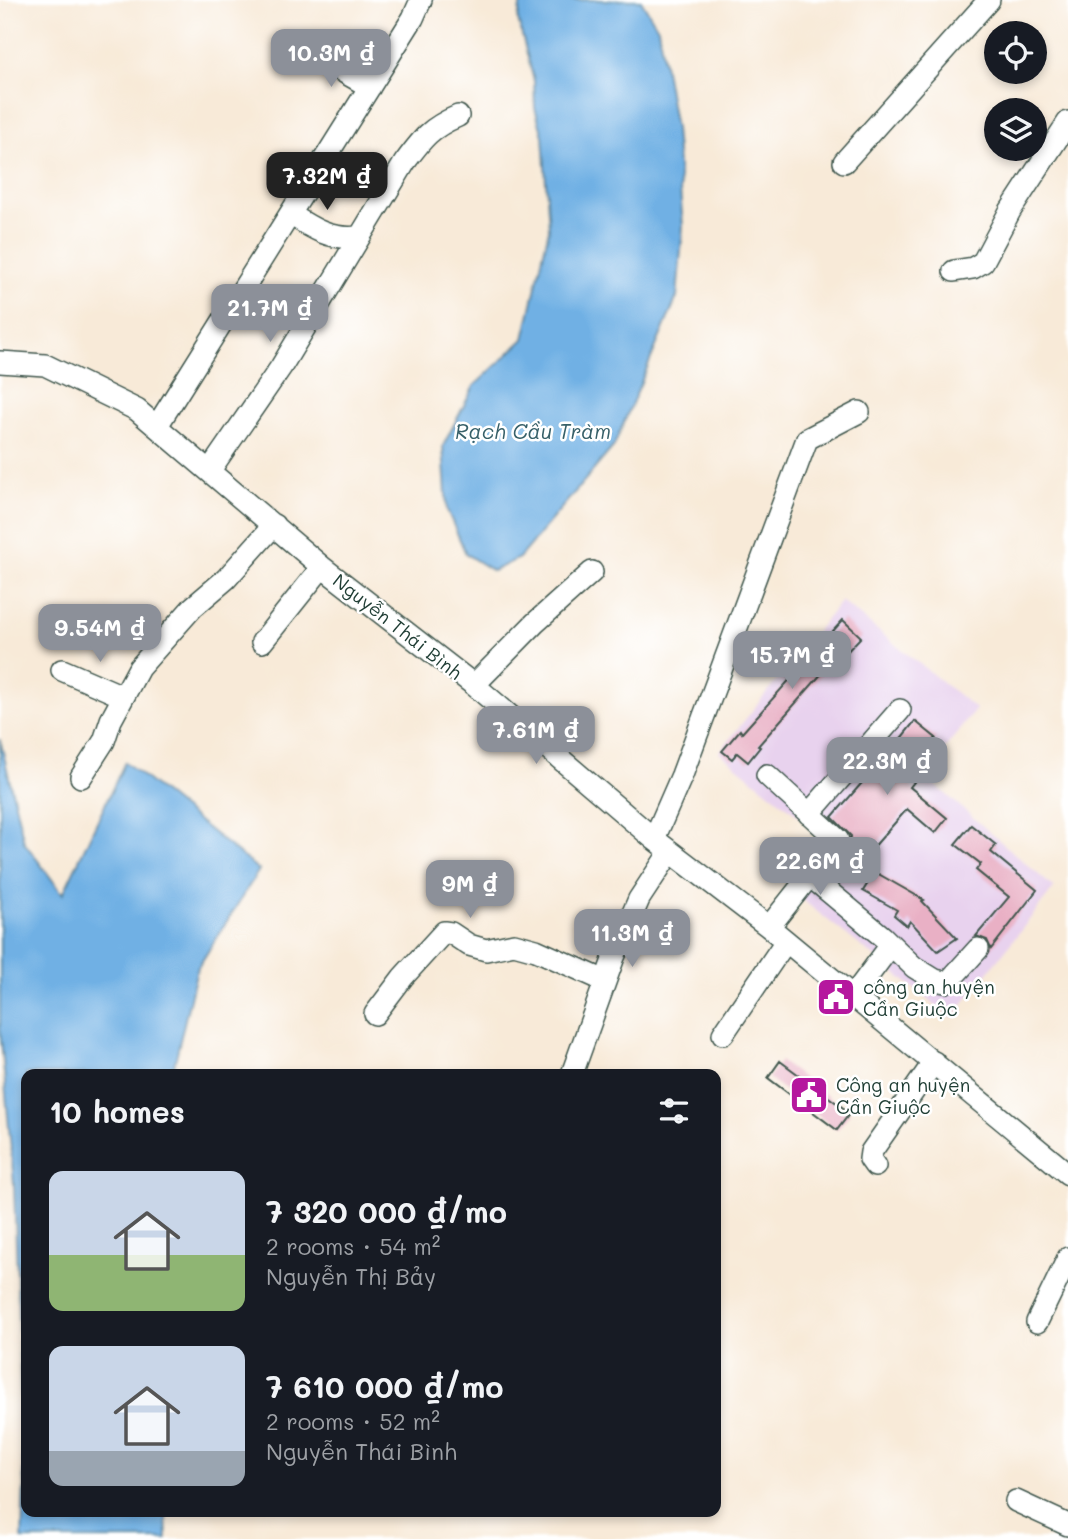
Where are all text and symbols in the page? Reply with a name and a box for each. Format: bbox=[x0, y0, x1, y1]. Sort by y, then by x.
map controls bbox=[984, 21, 1047, 161]
button: locate bbox=[984, 21, 1047, 84]
pin: 10.3M ₫ bbox=[266, 29, 396, 89]
text: 10.3M ₫ bbox=[287, 37, 375, 67]
button: layers bbox=[984, 98, 1047, 161]
pin: 7.32M ₫ bbox=[262, 152, 392, 212]
text: 7.32M ₫ bbox=[282, 160, 372, 190]
pin: 21.7M ₫ bbox=[205, 284, 335, 344]
text: 21.7M ₫ bbox=[227, 292, 313, 322]
water label: Rạch Cầu Tràm bbox=[455, 417, 611, 444]
street label: Nguyễn Thái Bình bbox=[328, 568, 468, 684]
pin: 9.54M ₫ bbox=[35, 604, 165, 664]
text: 9.54M ₫ bbox=[54, 612, 146, 642]
pin: 15.7M ₫ bbox=[727, 632, 857, 691]
text: 15.7M ₫ bbox=[749, 639, 835, 669]
pin: 7.61M ₫ bbox=[471, 706, 601, 766]
text: 7.61M ₫ bbox=[493, 714, 579, 744]
pin: 22.3M ₫ bbox=[822, 738, 952, 797]
text: 22.3M ₫ bbox=[842, 745, 932, 775]
pin: 22.6M ₫ bbox=[755, 838, 885, 897]
text: 22.6M ₫ bbox=[775, 845, 865, 875]
pin: 9M ₫ bbox=[429, 860, 511, 920]
text: 9M ₫ bbox=[442, 868, 498, 898]
pin: 11.3M ₫ bbox=[567, 909, 697, 969]
text: 11.3M ₫ bbox=[590, 917, 674, 947]
place label: công an huyện Cần Giuộc bbox=[863, 974, 995, 1021]
public building icon: công an huyện Cần Giuộc bbox=[815, 976, 857, 1018]
place label: Công an huyện Cần Giuộc bbox=[836, 1072, 970, 1119]
public building icon: Công an huyện Cần Giuộc bbox=[788, 1074, 830, 1116]
text: 10 homes bbox=[49, 1091, 185, 1131]
icon: filters bbox=[655, 1092, 693, 1130]
text: 7 320 000 ₫/mo bbox=[266, 1191, 507, 1231]
icon: home bbox=[105, 1199, 189, 1283]
text: 2 rooms · 54 m² bbox=[266, 1231, 441, 1261]
text: Nguyễn Thị Bảy bbox=[266, 1261, 436, 1291]
text: 7 610 000 ₫/mo bbox=[266, 1366, 504, 1406]
icon: home bbox=[105, 1374, 189, 1458]
text: 2 rooms · 52 m² bbox=[266, 1406, 440, 1436]
text: Nguyễn Thái Bình bbox=[266, 1436, 457, 1466]

